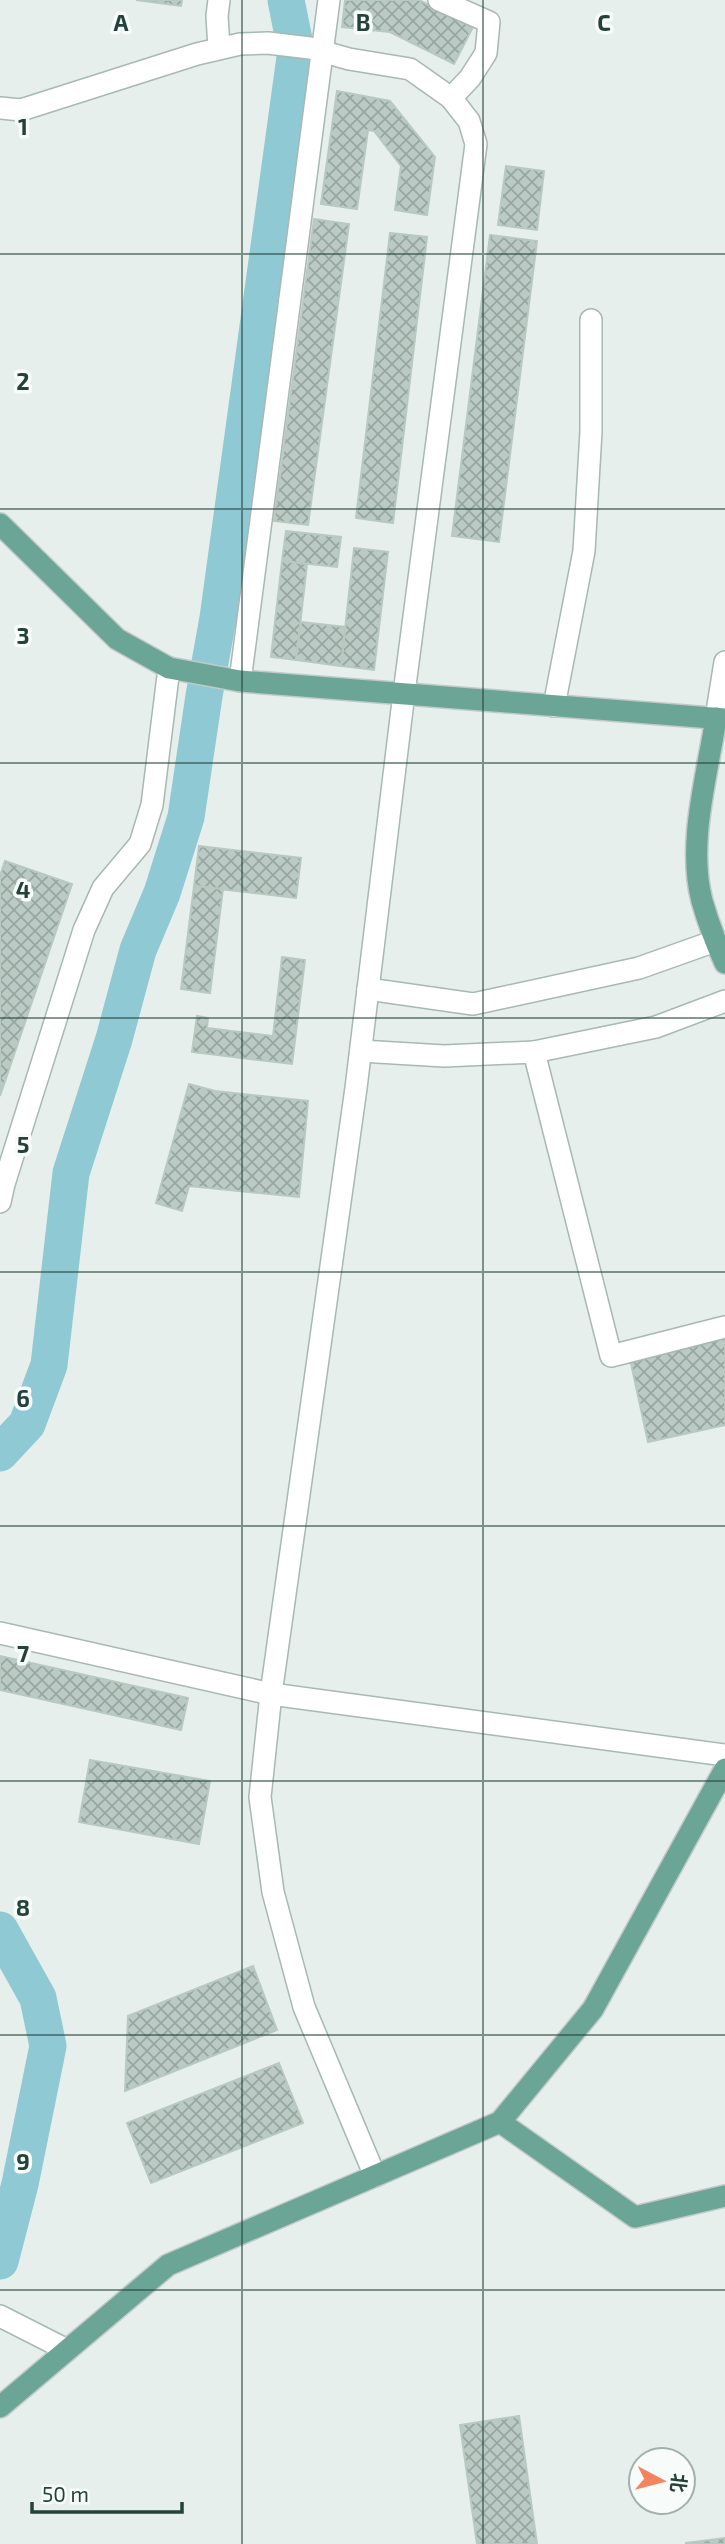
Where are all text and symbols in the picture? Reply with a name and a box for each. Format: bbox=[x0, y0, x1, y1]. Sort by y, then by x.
text: A bbox=[113, 8, 129, 36]
text: B bbox=[356, 8, 370, 36]
text: C bbox=[597, 8, 611, 36]
text: 1 bbox=[18, 112, 28, 140]
text: 2 bbox=[16, 367, 30, 395]
text: 3 bbox=[16, 621, 30, 649]
text: 4 bbox=[16, 875, 30, 903]
text: 5 bbox=[17, 1130, 29, 1158]
text: 6 bbox=[16, 1384, 30, 1412]
text: 7 bbox=[17, 1639, 29, 1667]
text: 8 bbox=[16, 1893, 30, 1921]
text: 9 bbox=[16, 2147, 30, 2175]
north arrow bbox=[627, 2446, 697, 2516]
scale bar bbox=[32, 2470, 182, 2514]
text: 北 bbox=[667, 2472, 692, 2494]
text: 50 m bbox=[42, 2481, 89, 2506]

